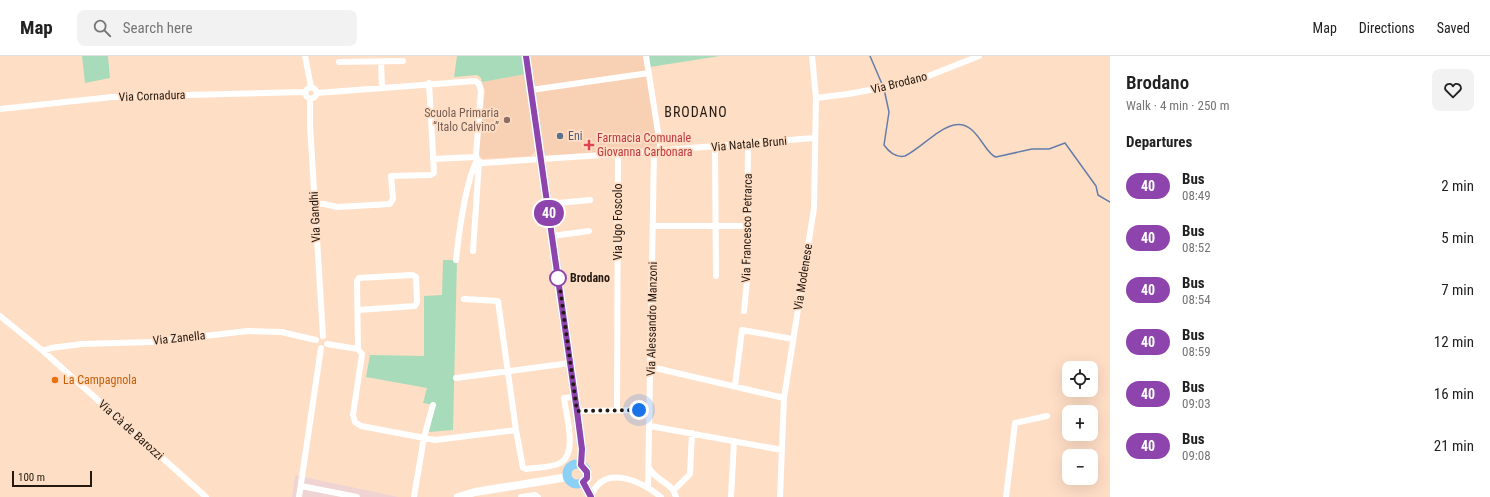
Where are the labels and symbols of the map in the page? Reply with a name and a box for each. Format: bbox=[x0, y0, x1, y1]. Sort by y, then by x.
street label: Via Brodano bbox=[869, 69, 929, 97]
street label: Via Cornadura bbox=[118, 88, 186, 104]
district label: BRODANO bbox=[664, 104, 728, 120]
place label: Scuola Primaria “Italo Calvino” bbox=[424, 106, 499, 134]
marker: Scuola Primaria “Italo Calvino” bbox=[502, 115, 512, 125]
place label: Eni bbox=[568, 129, 583, 143]
marker: Eni bbox=[555, 131, 565, 141]
place label: Farmacia Comunale Giovanna Carbonara bbox=[597, 131, 693, 159]
street label: Via Natale Bruni bbox=[710, 134, 788, 154]
marker: Farmacia Comunale Giovanna Carbonara bbox=[584, 140, 594, 150]
street label: Via Francesco Petrarca bbox=[739, 173, 755, 283]
street label: Via Ugo Foscolo bbox=[611, 184, 625, 260]
street label: Via Gandhi bbox=[307, 191, 323, 243]
line badge: 40 bbox=[531, 200, 567, 226]
street label: Via Modenese bbox=[791, 242, 815, 311]
street label: Via Alessandro Manzoni bbox=[644, 262, 660, 376]
marker: Brodano bbox=[549, 269, 567, 287]
place label: Brodano bbox=[570, 271, 610, 285]
street label: Via Zanella bbox=[152, 328, 206, 348]
place label: La Campagnola bbox=[63, 373, 137, 387]
marker: La Campagnola bbox=[50, 375, 60, 385]
street label: Via Cà de Barozzi bbox=[96, 397, 166, 463]
your location bbox=[629, 400, 649, 420]
scale bar bbox=[12, 469, 92, 488]

